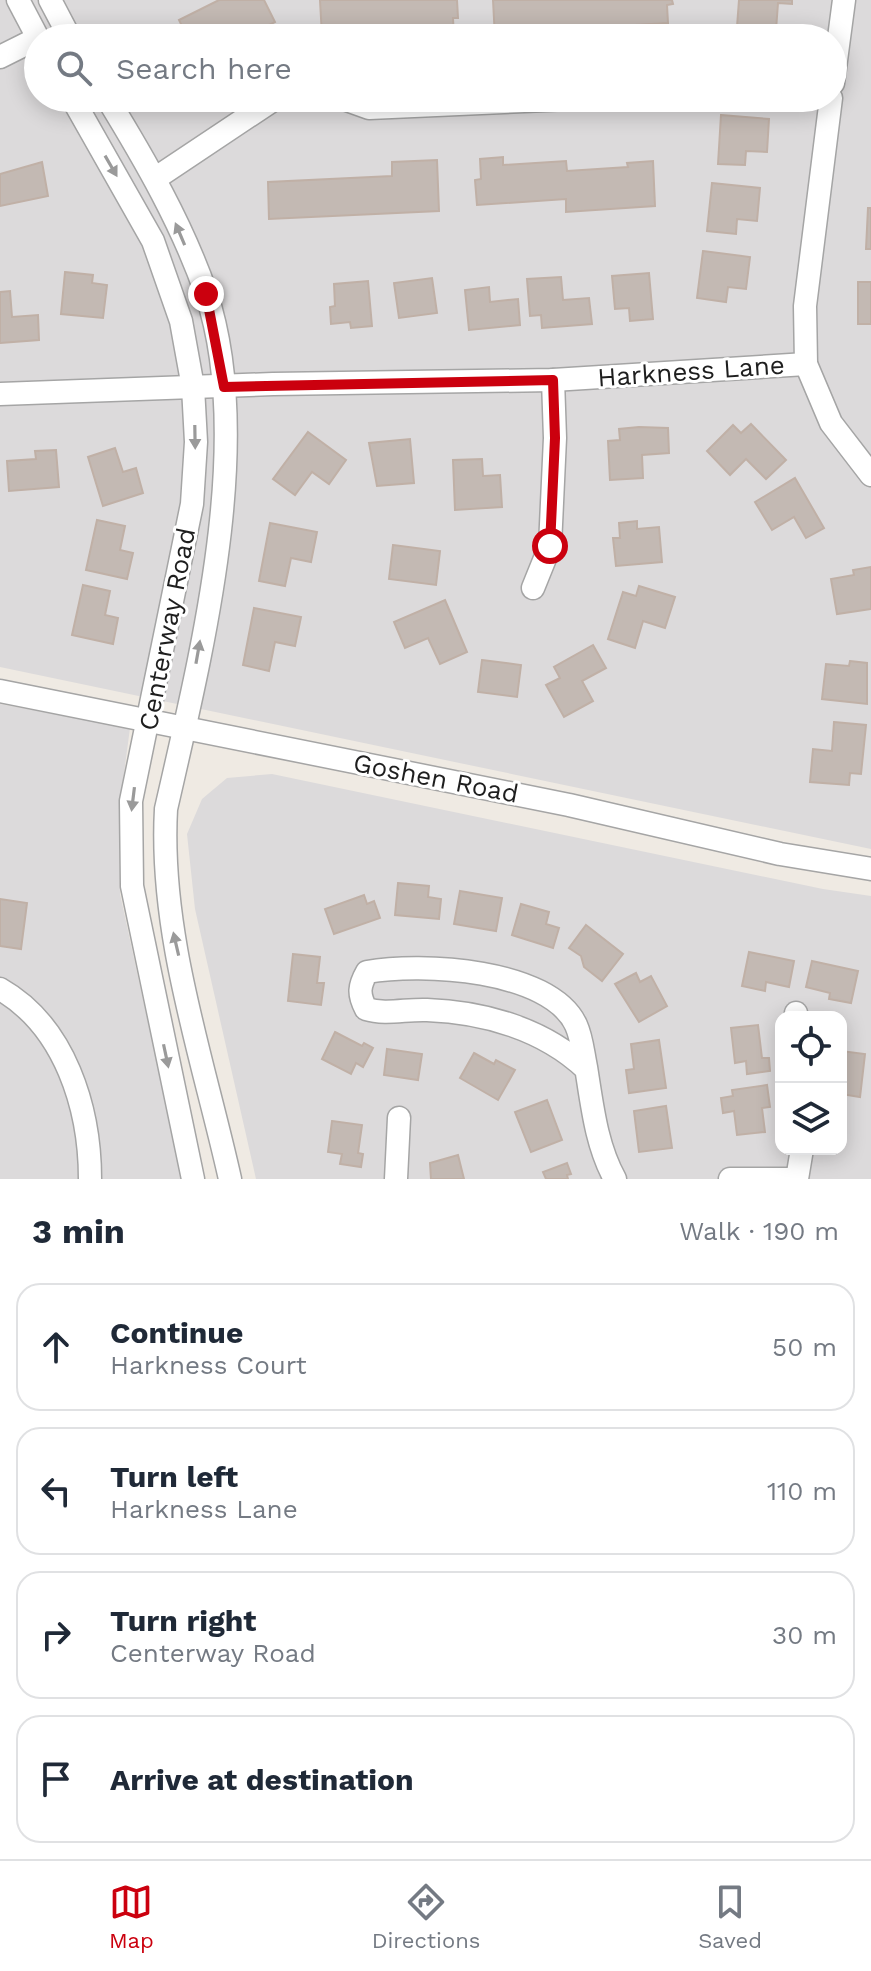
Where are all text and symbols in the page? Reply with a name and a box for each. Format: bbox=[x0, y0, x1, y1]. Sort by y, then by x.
search box bbox=[24, 24, 847, 112]
icon: search bbox=[52, 46, 96, 90]
text: Search here bbox=[116, 51, 292, 86]
one-way arrow bbox=[104, 155, 118, 177]
one-way arrow bbox=[174, 222, 187, 246]
route end bbox=[188, 276, 224, 312]
street label: Harkness Lane bbox=[596, 349, 786, 393]
one-way arrow bbox=[189, 425, 201, 450]
street label: Centerway Road bbox=[133, 525, 201, 733]
route start bbox=[532, 528, 568, 564]
one-way arrow bbox=[193, 640, 205, 665]
street label: Goshen Road bbox=[351, 747, 521, 809]
one-way arrow bbox=[126, 787, 139, 812]
one-way arrow bbox=[169, 931, 182, 956]
map controls bbox=[775, 1011, 847, 1155]
button: locate bbox=[775, 1011, 847, 1083]
one-way arrow bbox=[160, 1043, 173, 1068]
button: layers bbox=[775, 1083, 847, 1155]
text: 3 min bbox=[32, 1211, 125, 1251]
text: Walk · 190 m bbox=[679, 1216, 839, 1246]
text: Continue bbox=[110, 1315, 243, 1350]
icon: ahead bbox=[34, 1325, 78, 1369]
text: 50 m bbox=[772, 1332, 837, 1362]
text: Harkness Court bbox=[110, 1350, 307, 1380]
text: Turn left bbox=[110, 1459, 238, 1494]
icon: left bbox=[34, 1469, 78, 1513]
text: 110 m bbox=[767, 1476, 837, 1506]
text: Harkness Lane bbox=[110, 1494, 298, 1524]
text: Turn right bbox=[110, 1603, 256, 1638]
icon: right bbox=[34, 1613, 78, 1657]
text: 30 m bbox=[772, 1620, 837, 1650]
text: Centerway Road bbox=[110, 1638, 316, 1668]
icon: arrive bbox=[34, 1757, 78, 1801]
text: Arrive at destination bbox=[110, 1762, 414, 1797]
tab: Map bbox=[109, 1880, 154, 1953]
tab: Directions bbox=[372, 1880, 480, 1953]
tab: Saved bbox=[698, 1880, 762, 1953]

